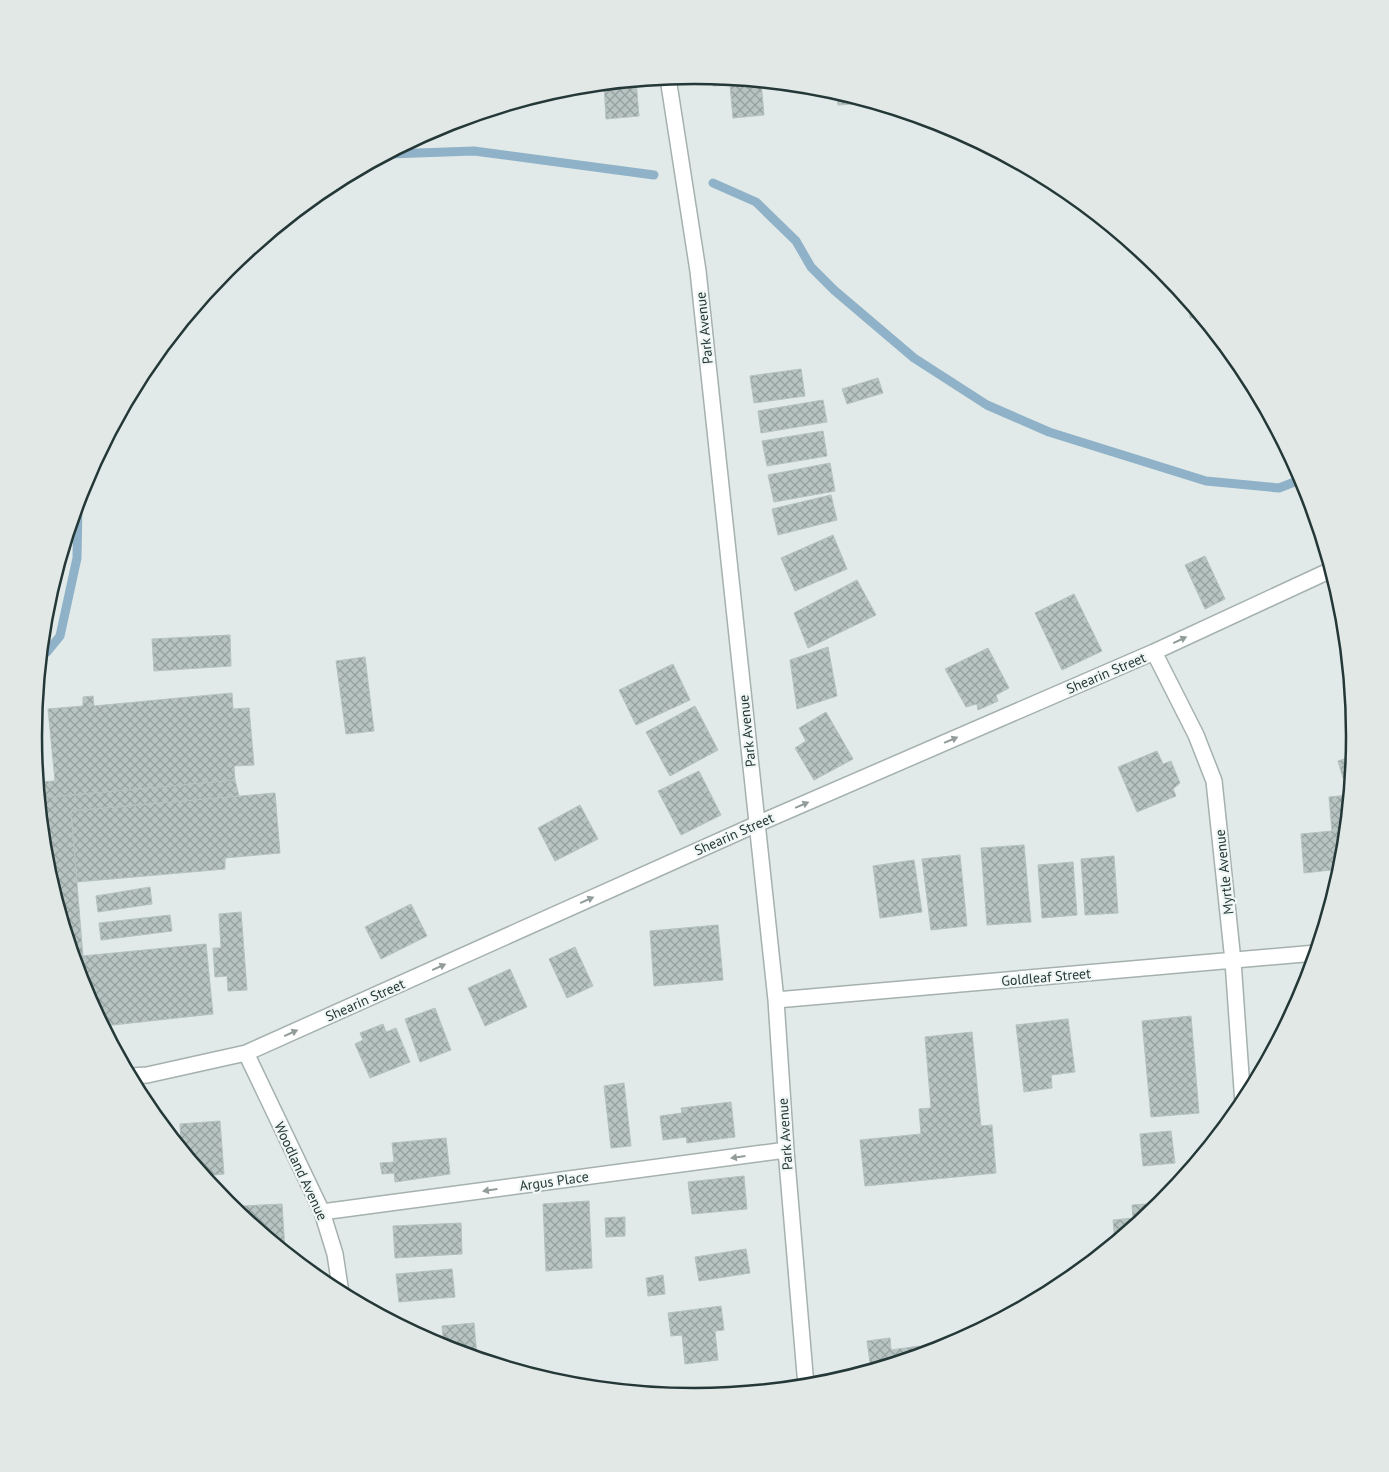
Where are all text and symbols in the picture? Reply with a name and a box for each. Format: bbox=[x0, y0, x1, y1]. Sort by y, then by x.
street label: Park Avenue bbox=[691, 291, 717, 365]
one-way arrow bbox=[1173, 636, 1187, 644]
street label: Shearin Street bbox=[1063, 648, 1149, 698]
street label: Park Avenue bbox=[734, 694, 760, 768]
one-way arrow bbox=[944, 736, 958, 744]
one-way arrow bbox=[795, 800, 809, 808]
street label: Shearin Street bbox=[692, 808, 777, 859]
street label: Myrtle Avenue bbox=[1211, 828, 1237, 916]
one-way arrow bbox=[580, 896, 594, 904]
one-way arrow bbox=[432, 962, 446, 970]
street label: Goldleaf Street bbox=[1000, 964, 1092, 990]
street label: Shearin Street bbox=[323, 974, 408, 1025]
one-way arrow bbox=[284, 1029, 298, 1037]
street label: Park Avenue bbox=[773, 1097, 797, 1171]
street label: Woodland Avenue bbox=[270, 1119, 332, 1223]
one-way arrow bbox=[729, 1153, 745, 1161]
street label: Argus Place bbox=[518, 1167, 590, 1195]
one-way arrow bbox=[482, 1186, 498, 1194]

